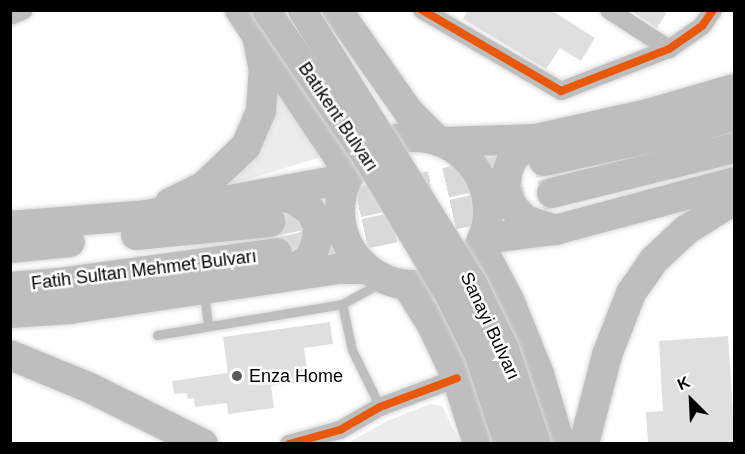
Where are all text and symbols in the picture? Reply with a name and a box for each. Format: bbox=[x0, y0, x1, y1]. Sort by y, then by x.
street label: Batıkent Bulvarı bbox=[294, 58, 382, 176]
street label: Fatih Sultan Mehmet Bulvarı bbox=[30, 245, 258, 295]
street label: Sanayi Bulvarı bbox=[456, 269, 524, 383]
place label: Enza Home bbox=[249, 365, 343, 387]
marker: Enza Home bbox=[230, 369, 244, 383]
north arrow bbox=[661, 370, 721, 430]
text: K bbox=[675, 373, 692, 393]

